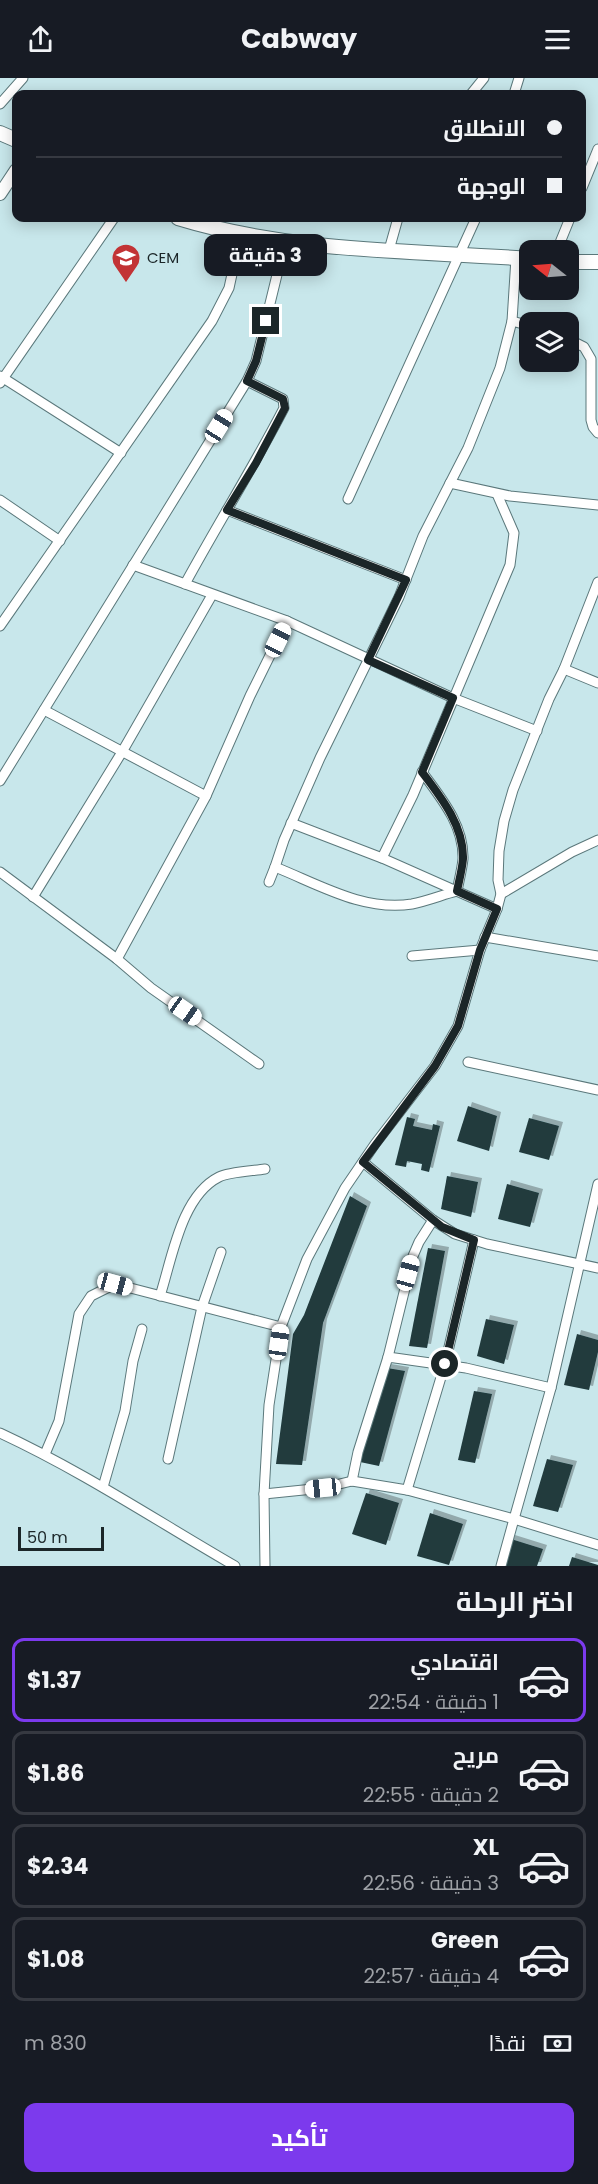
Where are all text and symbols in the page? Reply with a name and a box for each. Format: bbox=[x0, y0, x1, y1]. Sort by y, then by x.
text: Cabway bbox=[241, 20, 357, 57]
icon: share bbox=[24, 23, 57, 56]
icon: menu bbox=[541, 23, 574, 56]
text: الانطلاق bbox=[443, 113, 526, 144]
text: الوجهة bbox=[457, 171, 526, 202]
callout: 3 دقيقة bbox=[204, 234, 328, 276]
north arrow bbox=[519, 240, 579, 300]
map controls bbox=[519, 240, 579, 372]
text: 3 دقيقة bbox=[229, 241, 302, 269]
school or university icon: CEM bbox=[110, 242, 142, 284]
place label: CEM bbox=[147, 247, 179, 268]
route end bbox=[252, 307, 279, 334]
button: layers bbox=[519, 312, 579, 372]
car bbox=[202, 406, 236, 446]
car bbox=[262, 620, 294, 660]
car bbox=[165, 993, 205, 1029]
car bbox=[395, 1253, 421, 1293]
car bbox=[95, 1271, 135, 1297]
car bbox=[268, 1323, 290, 1361]
route start bbox=[431, 1350, 458, 1377]
car bbox=[304, 1477, 342, 1499]
scale bar bbox=[18, 1524, 104, 1552]
text: 50 m bbox=[27, 1526, 68, 1549]
text: اختر الرحلة bbox=[456, 1583, 574, 1620]
text: اقتصادي bbox=[410, 1647, 499, 1678]
icon: car bbox=[517, 1653, 571, 1707]
text: $1.37 bbox=[27, 1665, 81, 1696]
text: 1 دقيقة · 22:54 bbox=[368, 1688, 499, 1716]
text: مريح bbox=[453, 1740, 499, 1771]
icon: car bbox=[517, 1746, 571, 1800]
text: $1.86 bbox=[27, 1758, 84, 1789]
text: 2 دقيقة · 22:55 bbox=[363, 1781, 499, 1809]
text: XL bbox=[473, 1832, 499, 1863]
icon: car bbox=[517, 1839, 571, 1893]
text: $2.34 bbox=[27, 1851, 88, 1882]
text: 3 دقيقة · 22:56 bbox=[362, 1869, 499, 1897]
text: Green bbox=[431, 1925, 499, 1956]
icon: car bbox=[517, 1932, 571, 1986]
text: $1.08 bbox=[27, 1944, 85, 1975]
text: 4 دقيقة · 22:57 bbox=[363, 1962, 499, 1990]
icon: cash bbox=[541, 2027, 574, 2060]
text: نقدًا bbox=[488, 2028, 526, 2059]
text: 830 m bbox=[24, 2029, 87, 2057]
button: تأكيد bbox=[24, 2103, 574, 2172]

